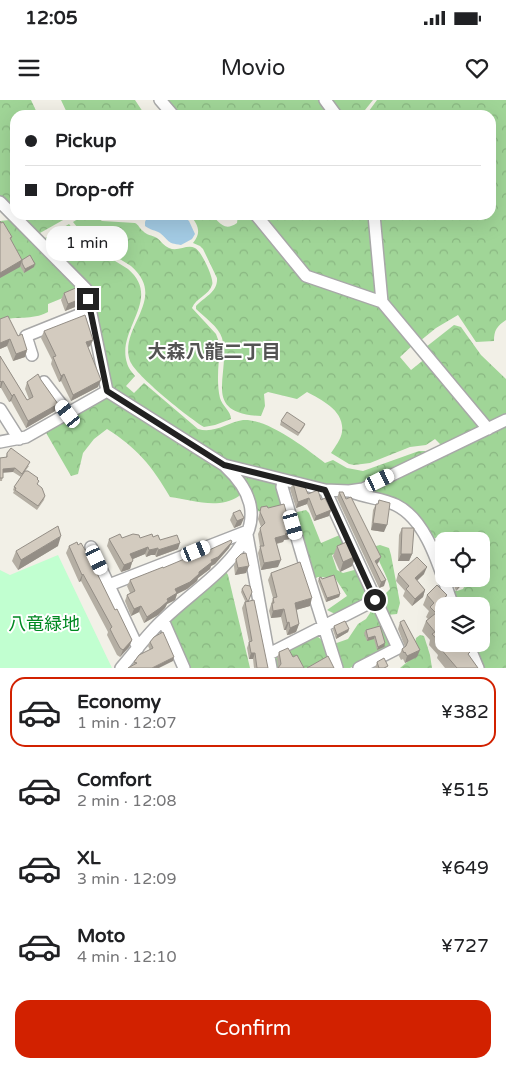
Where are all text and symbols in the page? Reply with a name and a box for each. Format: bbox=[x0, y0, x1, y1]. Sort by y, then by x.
text: 12:05 bbox=[25, 7, 78, 29]
icon: menu bbox=[15, 54, 43, 82]
icon: heart bbox=[463, 54, 491, 82]
text: Movio bbox=[221, 55, 285, 81]
text: Pickup bbox=[55, 130, 116, 152]
text: Drop-off bbox=[55, 179, 134, 201]
callout: 1 min bbox=[47, 226, 129, 262]
text: 1 min bbox=[66, 233, 108, 253]
route end bbox=[77, 288, 99, 310]
district label: 大森八龍二丁目 bbox=[147, 341, 281, 363]
car bbox=[52, 398, 83, 430]
car bbox=[363, 467, 396, 493]
car bbox=[281, 509, 304, 541]
map controls bbox=[435, 532, 490, 652]
button: locate bbox=[435, 532, 490, 587]
car bbox=[179, 538, 212, 564]
car bbox=[83, 543, 110, 577]
route start bbox=[364, 589, 386, 611]
button: layers bbox=[435, 597, 490, 652]
park label: 八竜緑地 bbox=[8, 613, 80, 635]
icon: car bbox=[17, 690, 62, 735]
text: Economy bbox=[77, 691, 161, 713]
text: ¥382 bbox=[441, 701, 489, 723]
text: 1 min · 12:07 bbox=[77, 713, 176, 733]
icon: car bbox=[17, 768, 62, 813]
text: Comfort bbox=[77, 769, 151, 791]
text: ¥515 bbox=[441, 779, 489, 801]
text: 2 min · 12:08 bbox=[77, 791, 176, 811]
icon: car bbox=[17, 846, 62, 891]
text: XL bbox=[77, 847, 101, 869]
text: ¥649 bbox=[441, 857, 489, 879]
text: 3 min · 12:09 bbox=[77, 869, 176, 889]
icon: car bbox=[17, 924, 62, 969]
text: Moto bbox=[77, 925, 125, 947]
text: ¥727 bbox=[441, 935, 489, 957]
text: 4 min · 12:10 bbox=[77, 947, 176, 967]
button: Confirm bbox=[15, 1000, 491, 1058]

